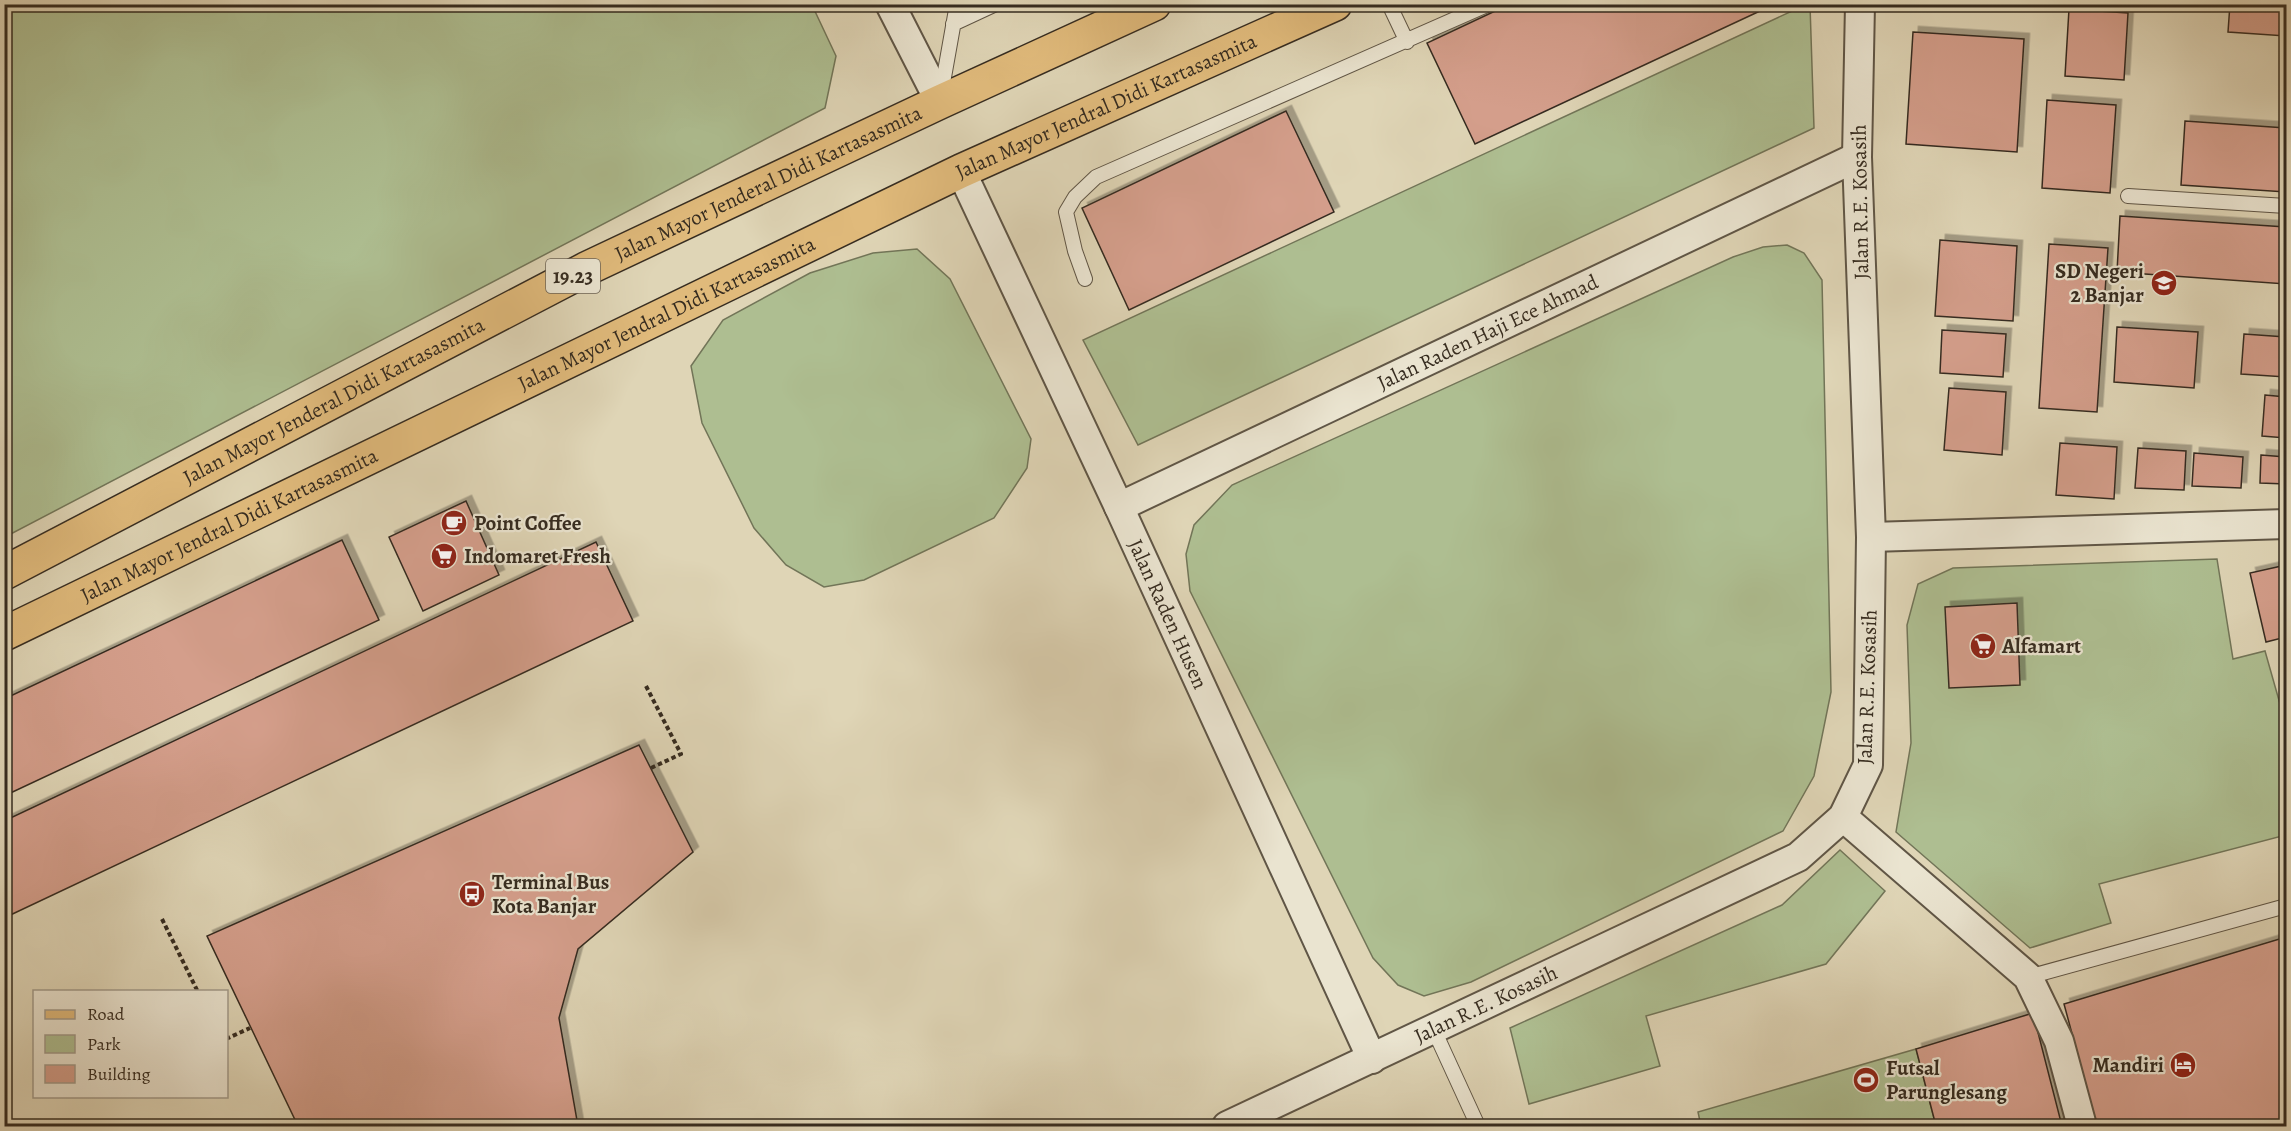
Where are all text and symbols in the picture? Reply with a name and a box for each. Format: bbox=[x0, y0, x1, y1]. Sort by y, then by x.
street label: Jalan Mayor Jendral Didi Kartasasmita bbox=[951, 27, 1261, 186]
street label: Jalan Mayor Jenderal Didi Kartasasmita bbox=[610, 99, 926, 267]
street label: Jalan R.E. Kosasih bbox=[1845, 124, 1875, 280]
street label: Jalan Mayor Jendral Didi Kartasasmita bbox=[513, 230, 820, 397]
place label: SD Negeri 2 Banjar bbox=[2055, 257, 2144, 309]
road number: 19.23 bbox=[546, 259, 600, 293]
street label: Jalan Raden Haji Ece Ahmad bbox=[1373, 267, 1603, 397]
school or university icon: SD Negeri 2 Banjar bbox=[2149, 268, 2179, 298]
street label: Jalan Mayor Jenderal Didi Kartasasmita bbox=[178, 310, 490, 491]
street label: Jalan Mayor Jendral Didi Kartasasmita bbox=[76, 441, 383, 609]
cafe icon: Point Coffee bbox=[439, 508, 469, 538]
place label: Point Coffee bbox=[474, 509, 582, 537]
street label: Jalan Raden Husen bbox=[1122, 535, 1214, 693]
supermarket icon: Indomaret Fresh bbox=[429, 541, 459, 571]
place label: Indomaret Fresh bbox=[464, 542, 611, 570]
street label: Jalan R.E. Kosasih bbox=[1850, 609, 1884, 765]
supermarket icon: Alfamart bbox=[1968, 631, 1998, 661]
place label: Alfamart bbox=[2001, 632, 2081, 660]
place label: Terminal Bus Kota Banjar bbox=[492, 868, 609, 920]
bus stop icon: Terminal Bus Kota Banjar bbox=[457, 879, 487, 909]
street label: Jalan R.E. Kosasih bbox=[1409, 958, 1562, 1050]
legend bbox=[33, 990, 228, 1098]
text: Road bbox=[87, 1002, 125, 1026]
text: Park bbox=[87, 1032, 121, 1056]
hotel icon: Mandiri bbox=[2168, 1050, 2198, 1080]
place label: Mandiri bbox=[2092, 1051, 2164, 1079]
place label: Futsal Parunglesang bbox=[1886, 1054, 2007, 1106]
text: Building bbox=[87, 1062, 151, 1086]
sports icon: Futsal Parunglesang bbox=[1851, 1065, 1881, 1095]

